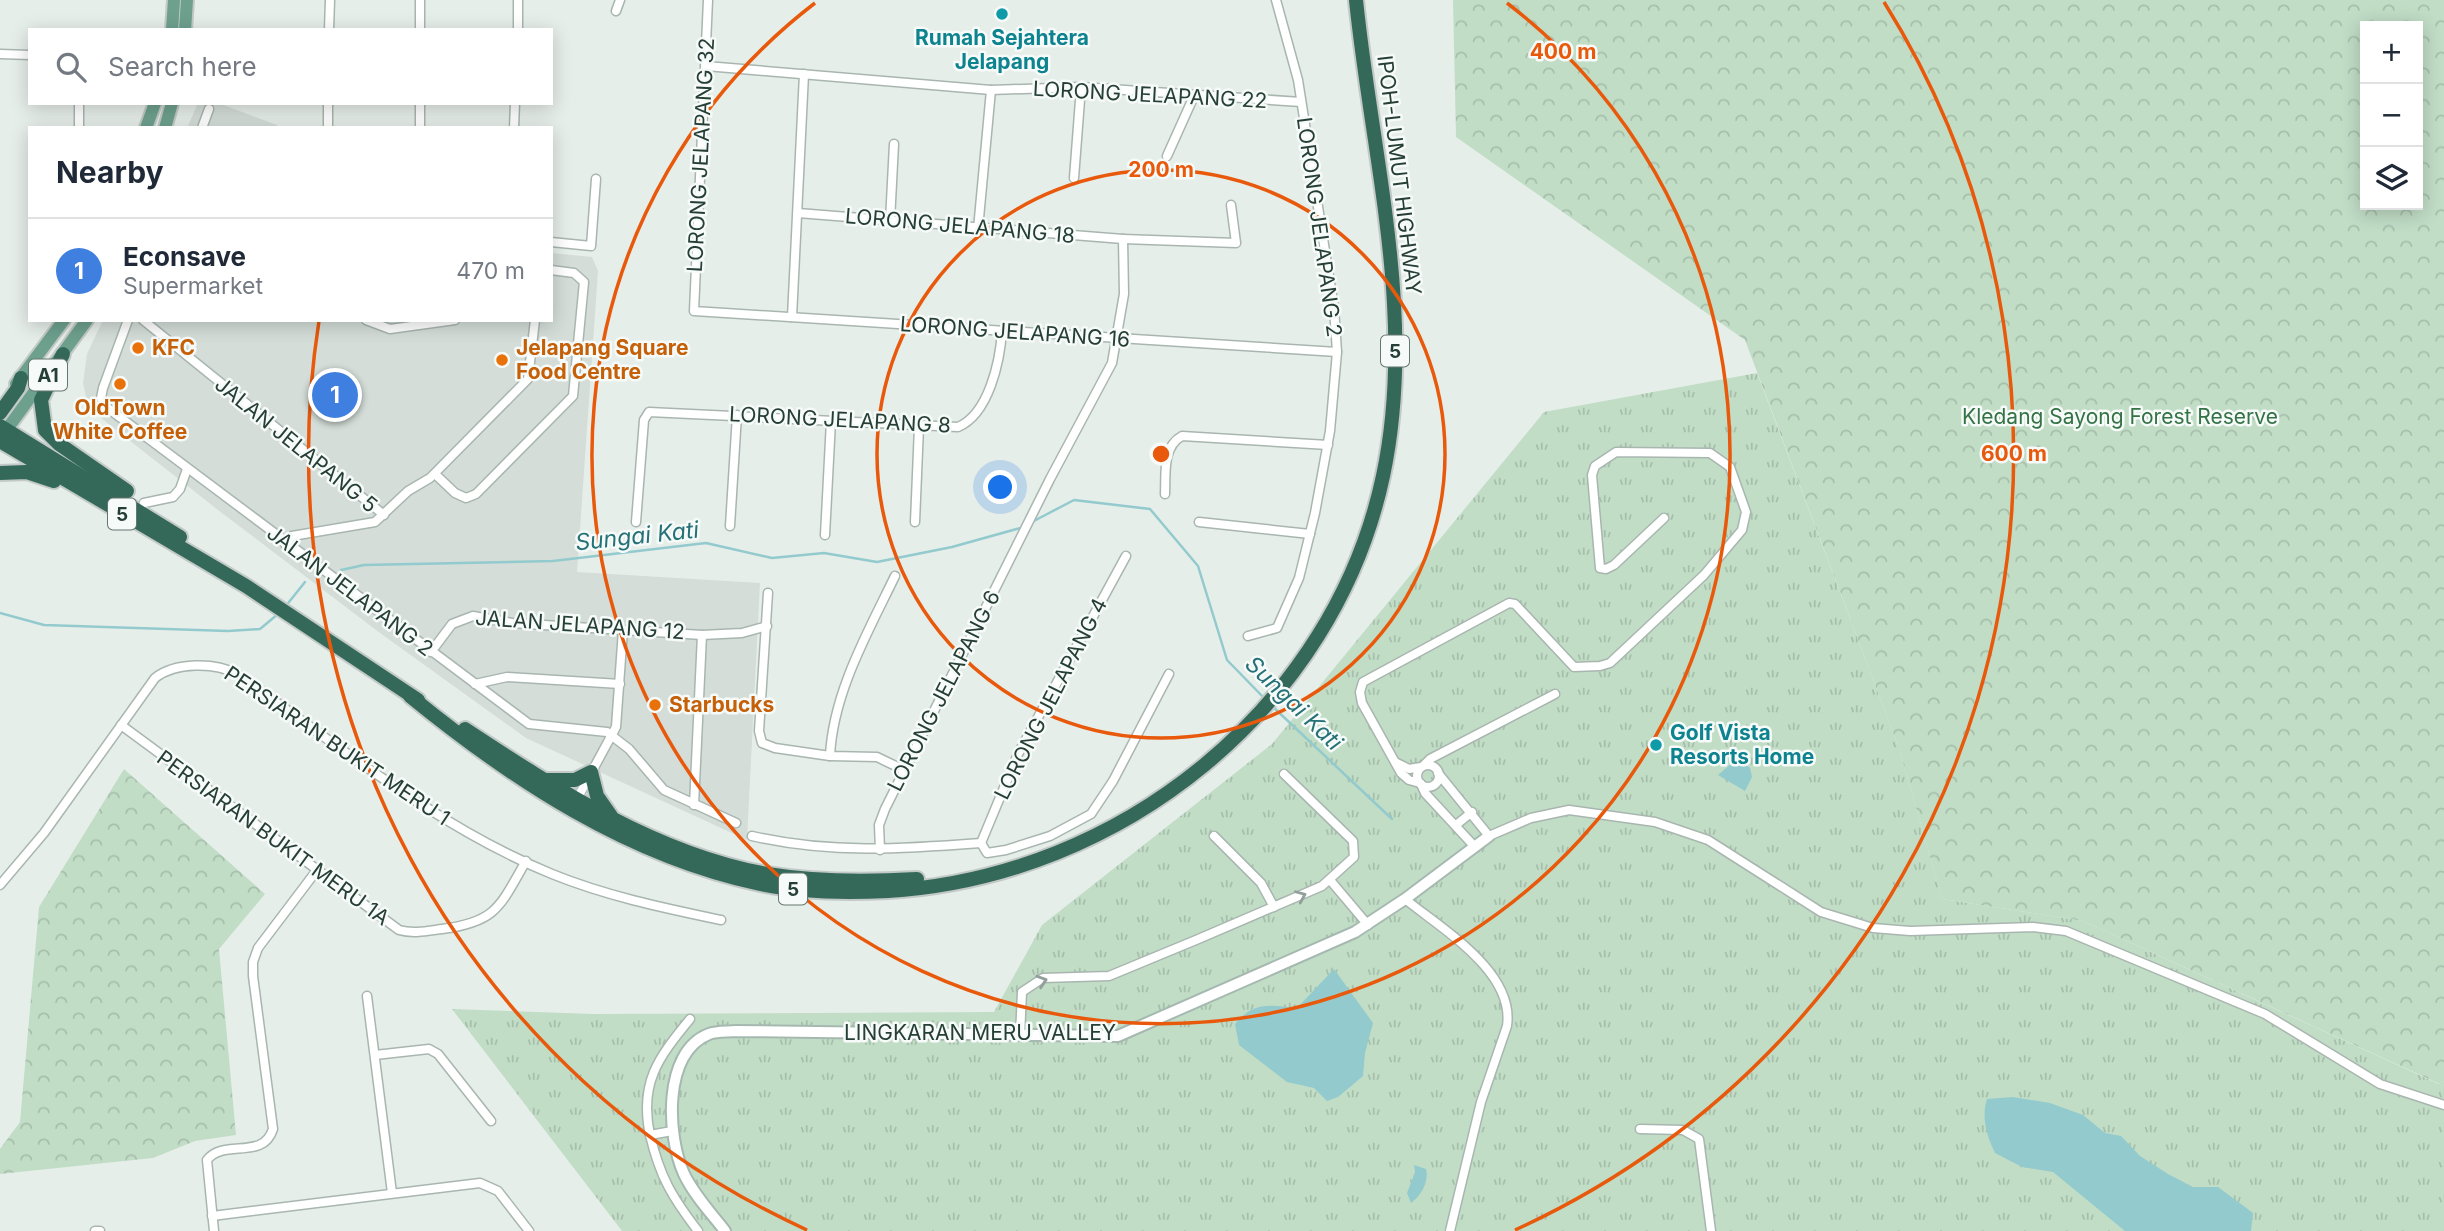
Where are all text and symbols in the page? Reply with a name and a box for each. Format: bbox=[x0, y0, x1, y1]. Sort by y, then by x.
marker: Rumah Sejahtera Jelapang bbox=[994, 6, 1010, 22]
map controls bbox=[2360, 21, 2423, 210]
button: + bbox=[2360, 21, 2423, 84]
place label: Rumah Sejahtera Jelapang bbox=[915, 25, 1089, 74]
search box bbox=[28, 28, 553, 105]
street label: LORONG JELAPANG 32 bbox=[682, 37, 719, 273]
text: 400 m bbox=[1530, 39, 1596, 64]
icon: search bbox=[52, 48, 90, 86]
text: Search here bbox=[108, 51, 257, 82]
street label: IPOH-LUMUT HIGHWAY bbox=[1372, 54, 1427, 296]
street label: LORONG JELAPANG 22 bbox=[1032, 76, 1268, 113]
button: − bbox=[2360, 84, 2423, 147]
street label: LORONG JELAPANG 2 bbox=[1292, 115, 1347, 339]
button: layers bbox=[2360, 147, 2423, 210]
text: Nearby bbox=[56, 154, 164, 190]
text: 200 m bbox=[1128, 157, 1194, 182]
street label: LORONG JELAPANG 18 bbox=[844, 203, 1076, 248]
text: Econsave bbox=[123, 241, 246, 272]
text: 1 bbox=[74, 257, 84, 285]
text: 470 m bbox=[456, 257, 525, 285]
text: Supermarket bbox=[123, 272, 263, 300]
street label: LORONG JELAPANG 16 bbox=[899, 311, 1131, 352]
place label: KFC bbox=[152, 335, 195, 360]
place label: Jelapang Square Food Centre bbox=[516, 335, 688, 384]
road number: 5 bbox=[1381, 336, 1409, 366]
marker: KFC bbox=[130, 340, 146, 356]
marker: Jelapang Square Food Centre bbox=[494, 352, 510, 368]
road number: A1 bbox=[29, 360, 67, 390]
pin: 1 bbox=[312, 369, 358, 421]
street label: JALAN JELAPANG 5 bbox=[210, 371, 383, 518]
marker: OldTown White Coffee bbox=[112, 376, 128, 392]
place label: OldTown White Coffee bbox=[53, 395, 187, 444]
street label: LORONG JELAPANG 8 bbox=[729, 401, 952, 438]
park label: Kledang Sayong Forest Reserve bbox=[1962, 404, 2278, 429]
text: 600 m bbox=[1981, 441, 2047, 466]
centre of rings bbox=[1149, 442, 1173, 466]
your location bbox=[983, 470, 1017, 504]
road number: 5 bbox=[108, 499, 136, 530]
water label: Sungai Kati bbox=[574, 516, 701, 556]
street label: JALAN JELAPANG 2 bbox=[262, 520, 438, 661]
street label: LORONG JELAPANG 6 bbox=[882, 586, 1005, 795]
street label: LORONG JELAPANG 4 bbox=[989, 594, 1112, 804]
street label: JALAN JELAPANG 12 bbox=[474, 605, 686, 644]
water label: Sungai Kati bbox=[1240, 650, 1349, 756]
street label: PERSIARAN BUKIT MERU 1 bbox=[220, 661, 455, 831]
place label: Starbucks bbox=[669, 692, 774, 717]
marker: Starbucks bbox=[647, 697, 663, 713]
place label: Golf Vista Resorts Home bbox=[1670, 720, 1814, 769]
marker: Golf Vista Resorts Home bbox=[1648, 737, 1664, 753]
street label: PERSIARAN BUKIT MERU 1A bbox=[152, 745, 394, 930]
road number: 5 bbox=[779, 874, 807, 904]
one-way arrow bbox=[1294, 890, 1306, 904]
one-way arrow bbox=[1035, 974, 1047, 989]
street label: LINGKARAN MERU VALLEY bbox=[844, 1020, 1116, 1045]

